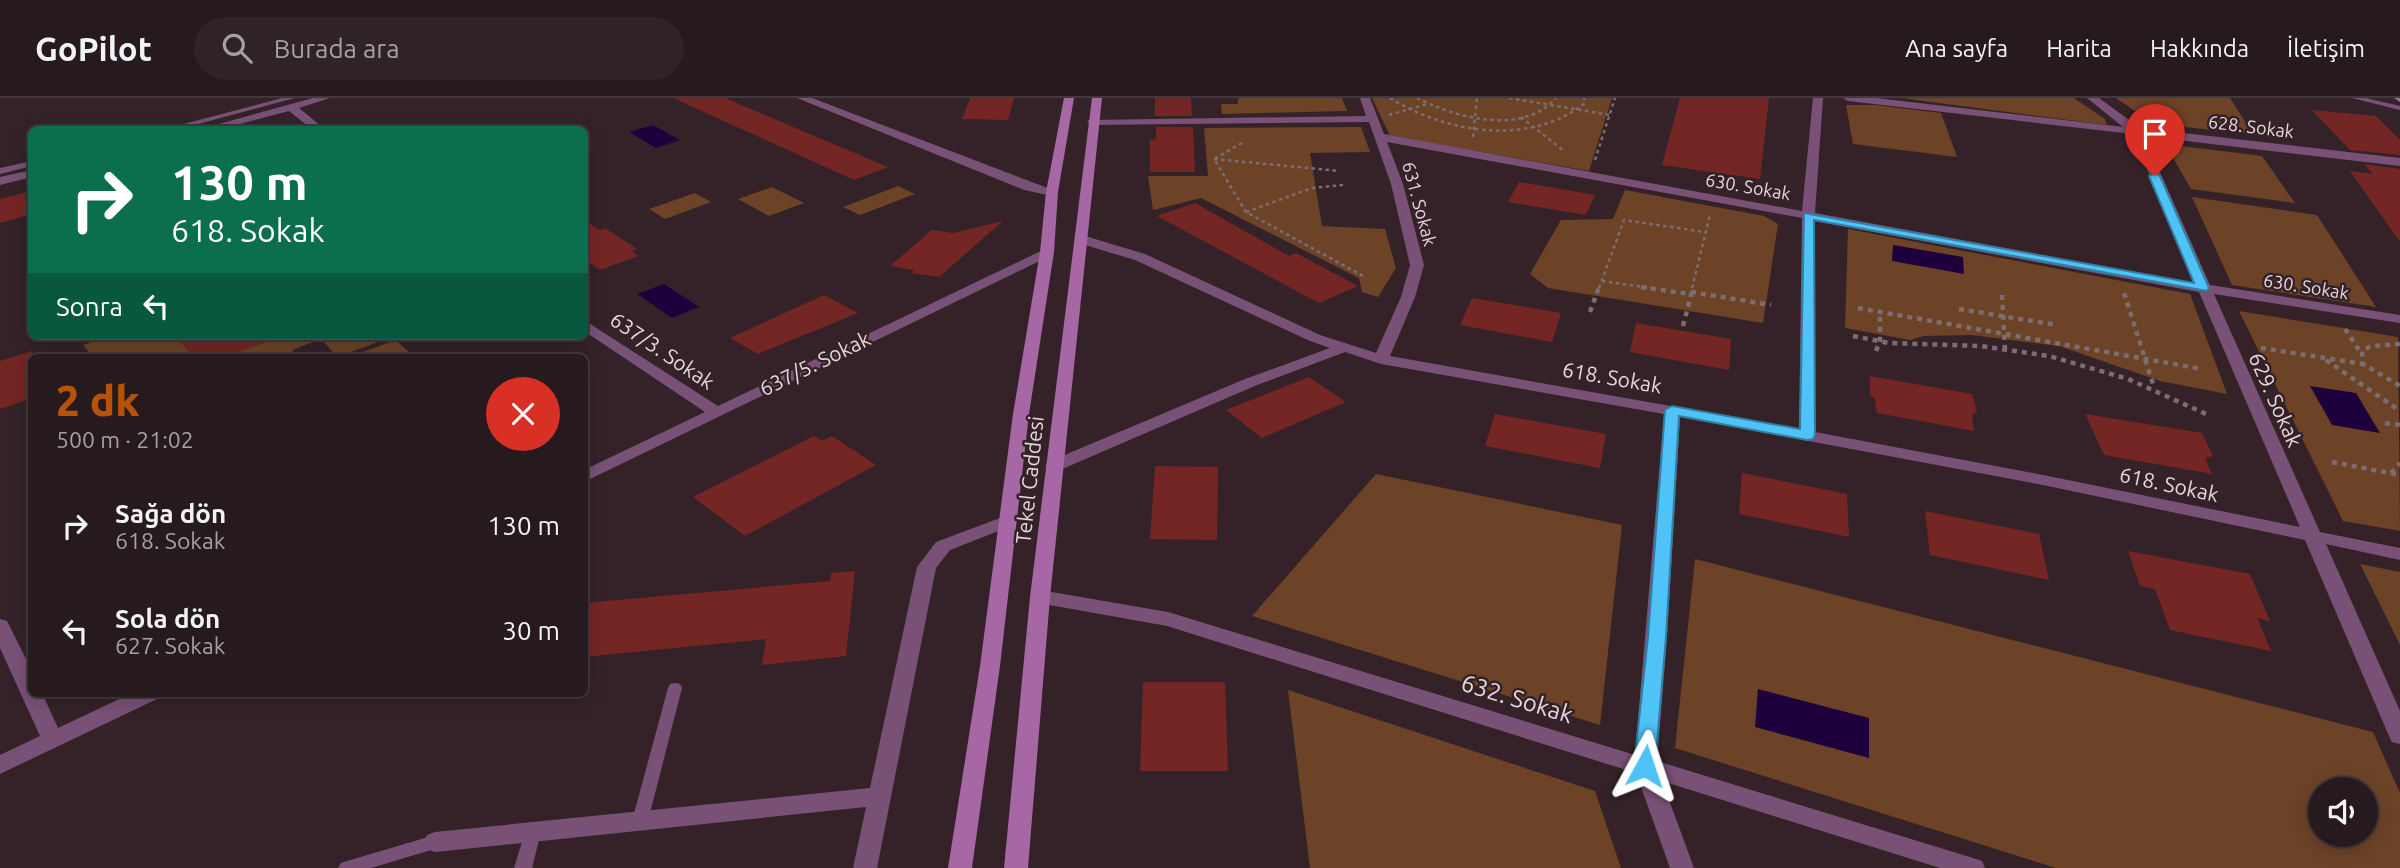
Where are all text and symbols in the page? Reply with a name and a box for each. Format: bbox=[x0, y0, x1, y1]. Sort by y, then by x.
search box bbox=[194, 17, 684, 80]
icon: search bbox=[218, 29, 256, 67]
text: GoPilot bbox=[35, 30, 152, 67]
text: Burada ara bbox=[274, 34, 400, 63]
text: Ana sayfa bbox=[1905, 35, 2008, 62]
text: Harita bbox=[2046, 35, 2112, 62]
text: Hakkında bbox=[2150, 35, 2249, 62]
text: İletişim bbox=[2287, 35, 2365, 62]
pin bbox=[2125, 104, 2185, 176]
street label: 628. Sokak bbox=[2207, 111, 2295, 141]
icon: arrive bbox=[2136, 115, 2174, 153]
icon: right bbox=[56, 154, 147, 245]
text: 130 m bbox=[171, 154, 308, 209]
street label: 631. Sokak bbox=[1399, 159, 1441, 248]
street label: 630. Sokak bbox=[1704, 169, 1792, 203]
text: 618. Sokak bbox=[171, 212, 325, 248]
street label: 630. Sokak bbox=[2262, 269, 2350, 303]
icon: left bbox=[137, 287, 175, 325]
text: Sonra bbox=[56, 292, 123, 321]
street label: 637/3. Sokak bbox=[606, 307, 719, 394]
street label: 637/5. Sokak bbox=[755, 326, 874, 400]
street label: 629. Sokak bbox=[2244, 349, 2308, 451]
street label: 618. Sokak bbox=[1560, 356, 1664, 398]
text: 2 dk bbox=[56, 377, 139, 424]
button: close bbox=[486, 377, 560, 451]
street label: Tekel Caddesi bbox=[1010, 415, 1048, 545]
text: 500 m · 21:02 bbox=[56, 427, 194, 452]
street label: 618. Sokak bbox=[2117, 462, 2221, 506]
text: Sağa dön bbox=[115, 499, 226, 528]
icon: right bbox=[56, 507, 94, 545]
text: 130 m bbox=[488, 511, 560, 540]
text: 618. Sokak bbox=[115, 528, 225, 553]
text: Sola dön bbox=[115, 604, 220, 633]
icon: left bbox=[56, 612, 94, 650]
text: 30 m bbox=[502, 616, 560, 645]
text: 627. Sokak bbox=[115, 633, 225, 658]
street label: 632. Sokak bbox=[1458, 669, 1576, 728]
position arrow bbox=[1608, 729, 1682, 803]
map controls bbox=[2308, 777, 2378, 847]
button: sound bbox=[2308, 777, 2378, 847]

